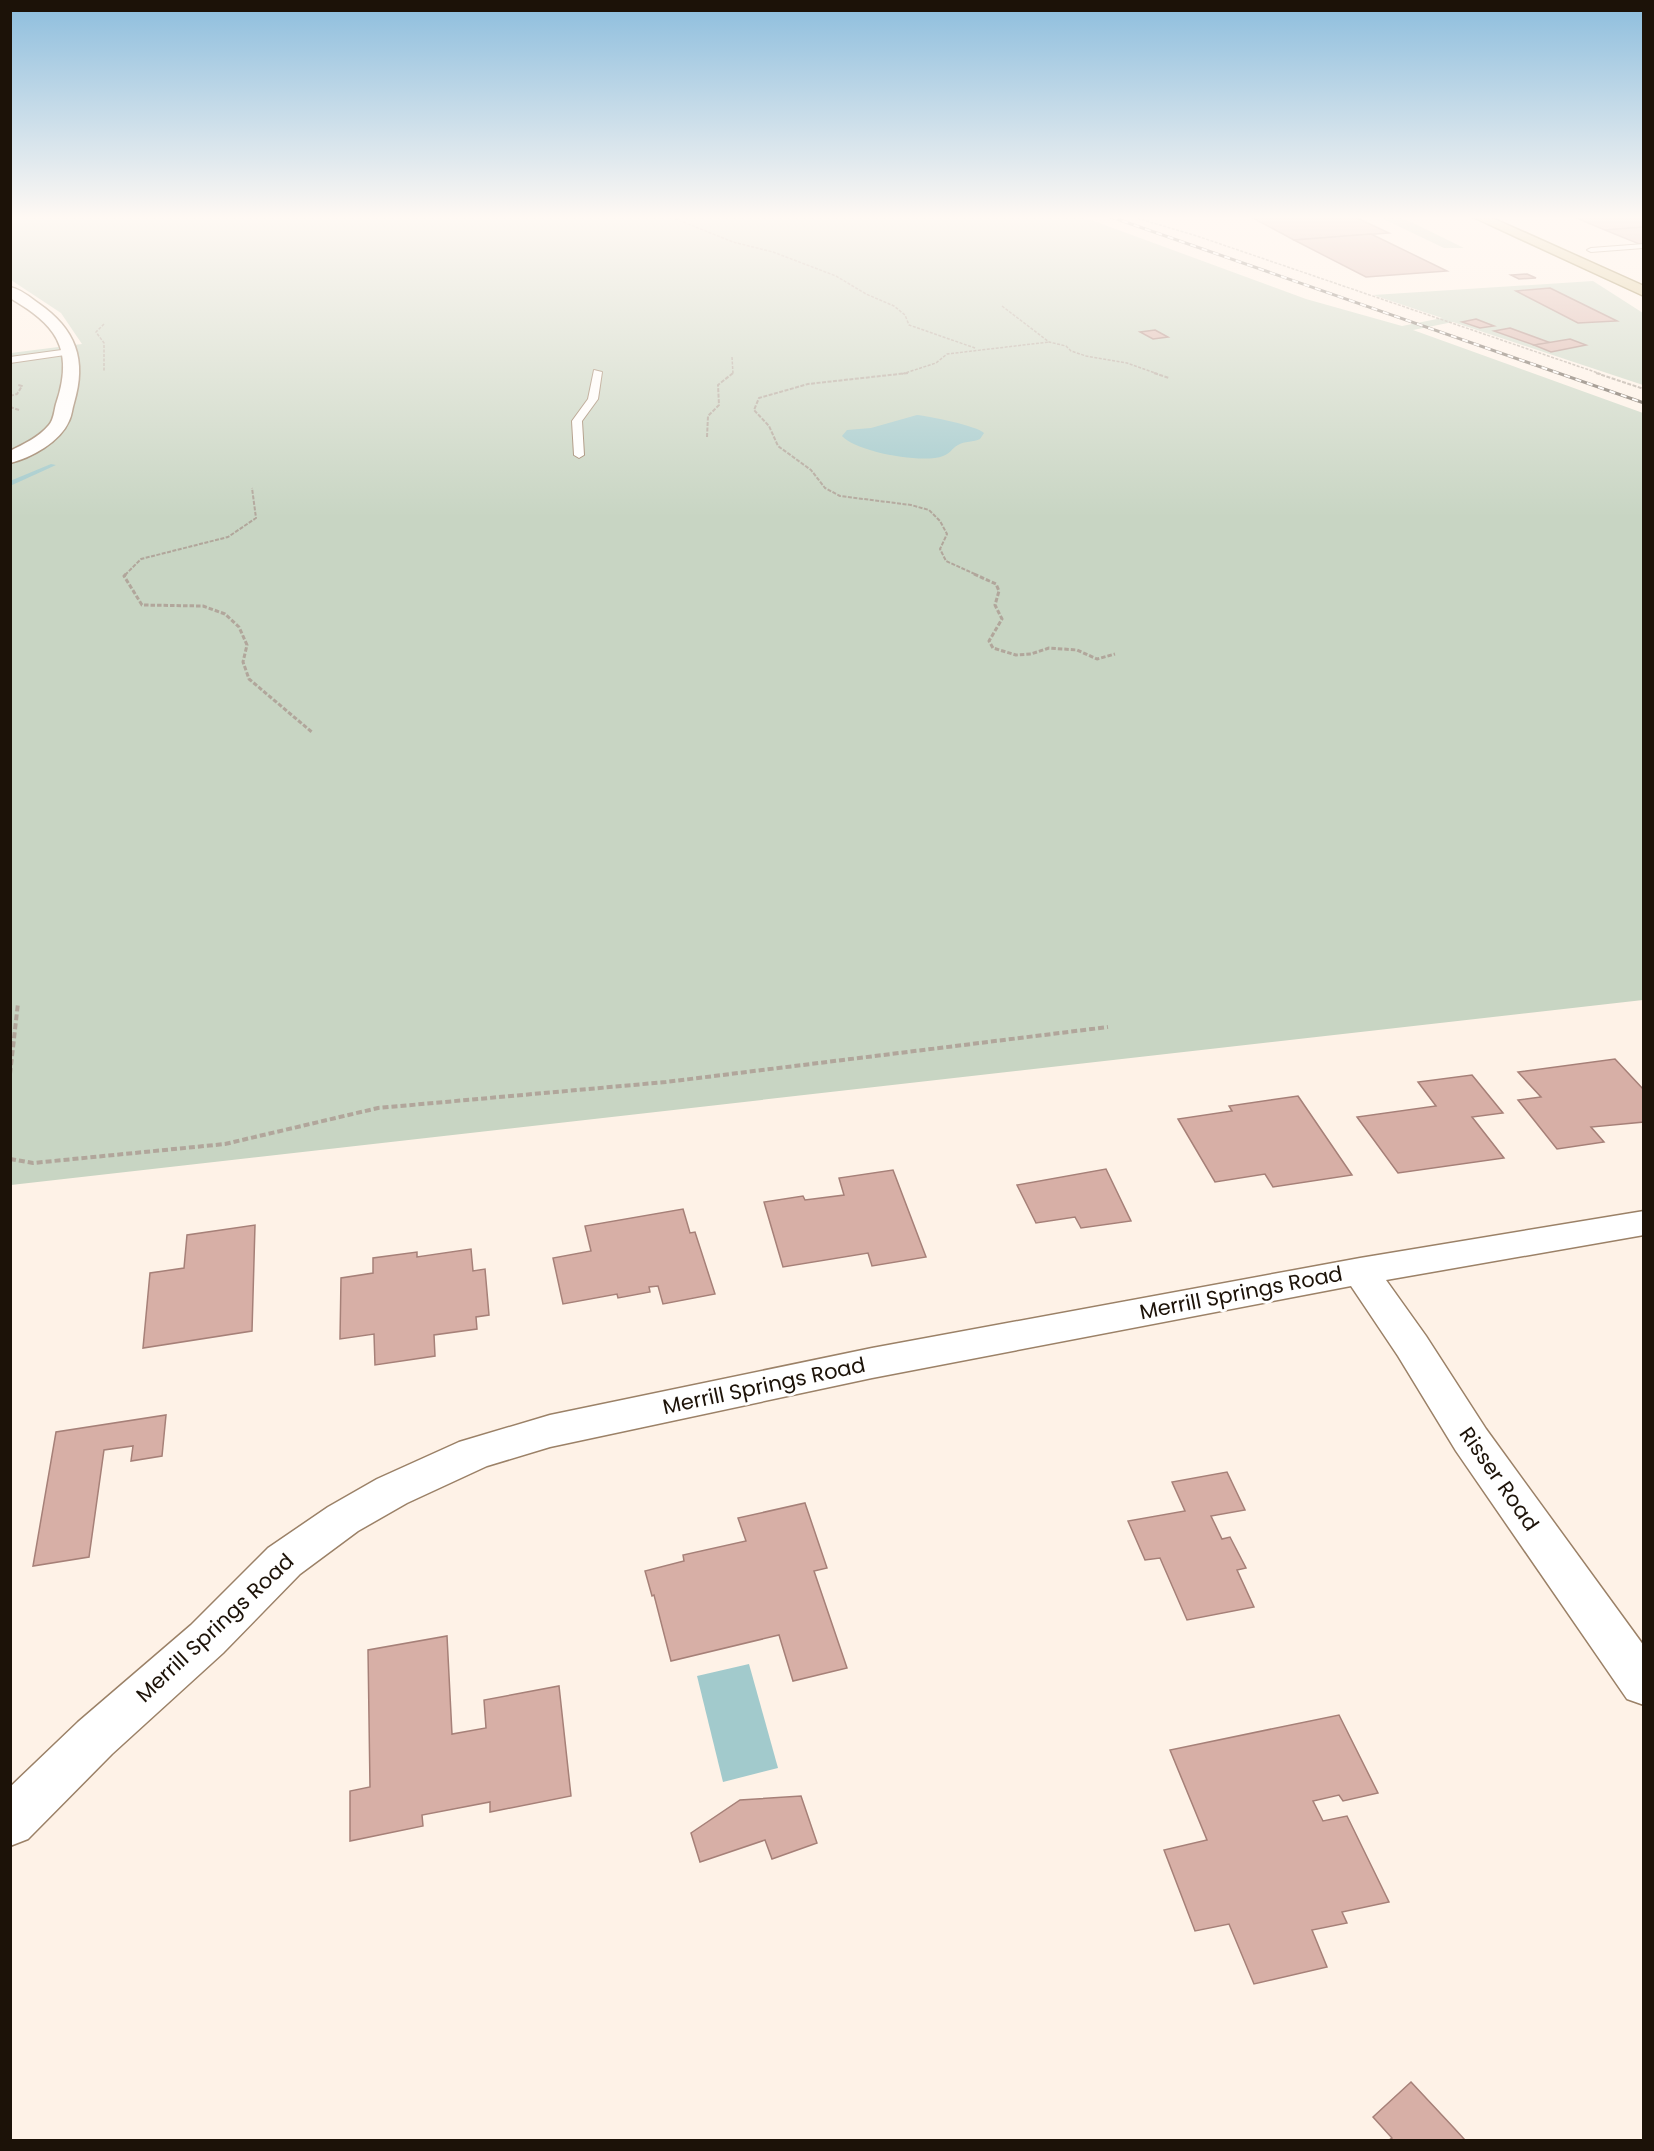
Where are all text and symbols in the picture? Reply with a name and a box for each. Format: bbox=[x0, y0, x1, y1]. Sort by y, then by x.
street label: Merrill Springs Road bbox=[1137, 1259, 1345, 1326]
street label: Merrill Springs Road bbox=[660, 1350, 868, 1421]
street label: Risser Road bbox=[1453, 1421, 1546, 1537]
street label: Merrill Springs Road bbox=[129, 1547, 300, 1709]

